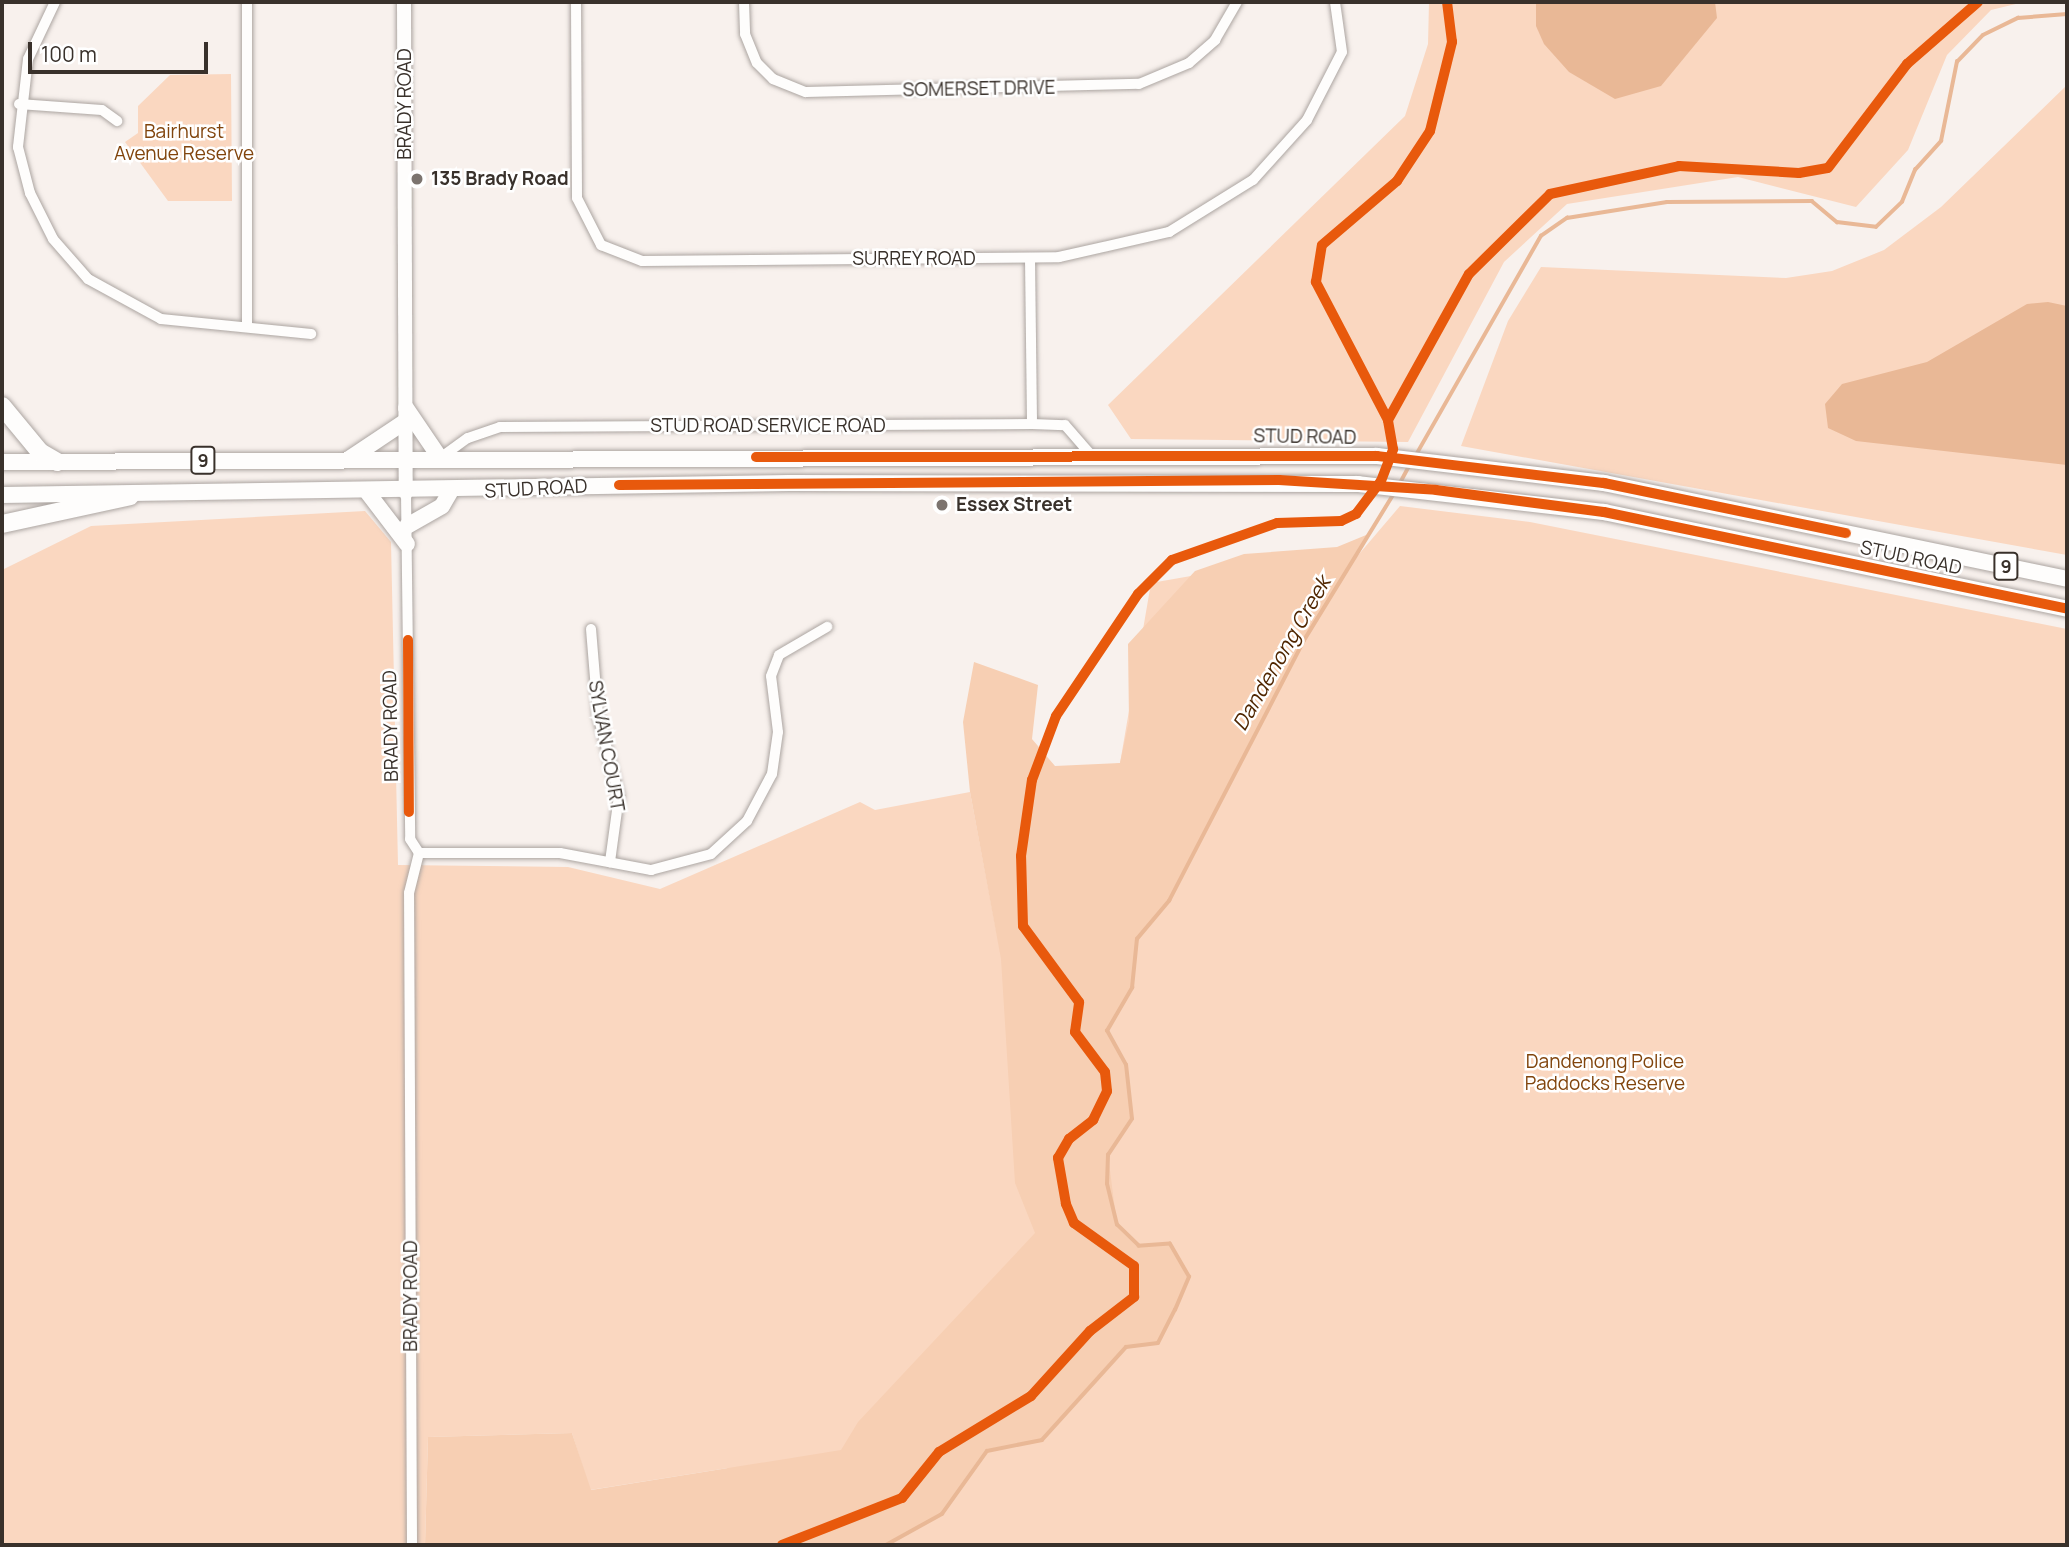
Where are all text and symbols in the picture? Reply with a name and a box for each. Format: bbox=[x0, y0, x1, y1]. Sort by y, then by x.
scale bar bbox=[32, 28, 212, 72]
text: 100 m bbox=[41, 40, 97, 68]
street label: BRADY ROAD bbox=[394, 48, 416, 160]
street label: SOMERSET DRIVE bbox=[902, 76, 1056, 102]
park label: Bairhurst Avenue Reserve bbox=[114, 121, 254, 165]
place label: 135 Brady Road bbox=[431, 168, 569, 190]
marker: 135 Brady Road bbox=[409, 171, 425, 187]
street label: SURREY ROAD bbox=[852, 248, 976, 270]
street label: STUD ROAD SERVICE ROAD bbox=[650, 415, 886, 437]
street label: STUD ROAD bbox=[1253, 425, 1357, 449]
road number: 9 bbox=[189, 446, 217, 474]
street label: STUD ROAD bbox=[484, 475, 588, 503]
place label: Essex Street bbox=[956, 494, 1072, 516]
marker: Essex Street bbox=[934, 497, 950, 513]
street label: STUD ROAD bbox=[1858, 536, 1964, 580]
road number: 9 bbox=[1992, 552, 2020, 580]
water label: Dandenong Creek bbox=[1227, 571, 1335, 735]
street label: BRADY ROAD bbox=[379, 670, 403, 782]
street label: SYLVAN COURT bbox=[583, 679, 629, 813]
park label: Dandenong Police Paddocks Reserve bbox=[1525, 1051, 1685, 1095]
street label: BRADY ROAD bbox=[400, 1240, 422, 1352]

